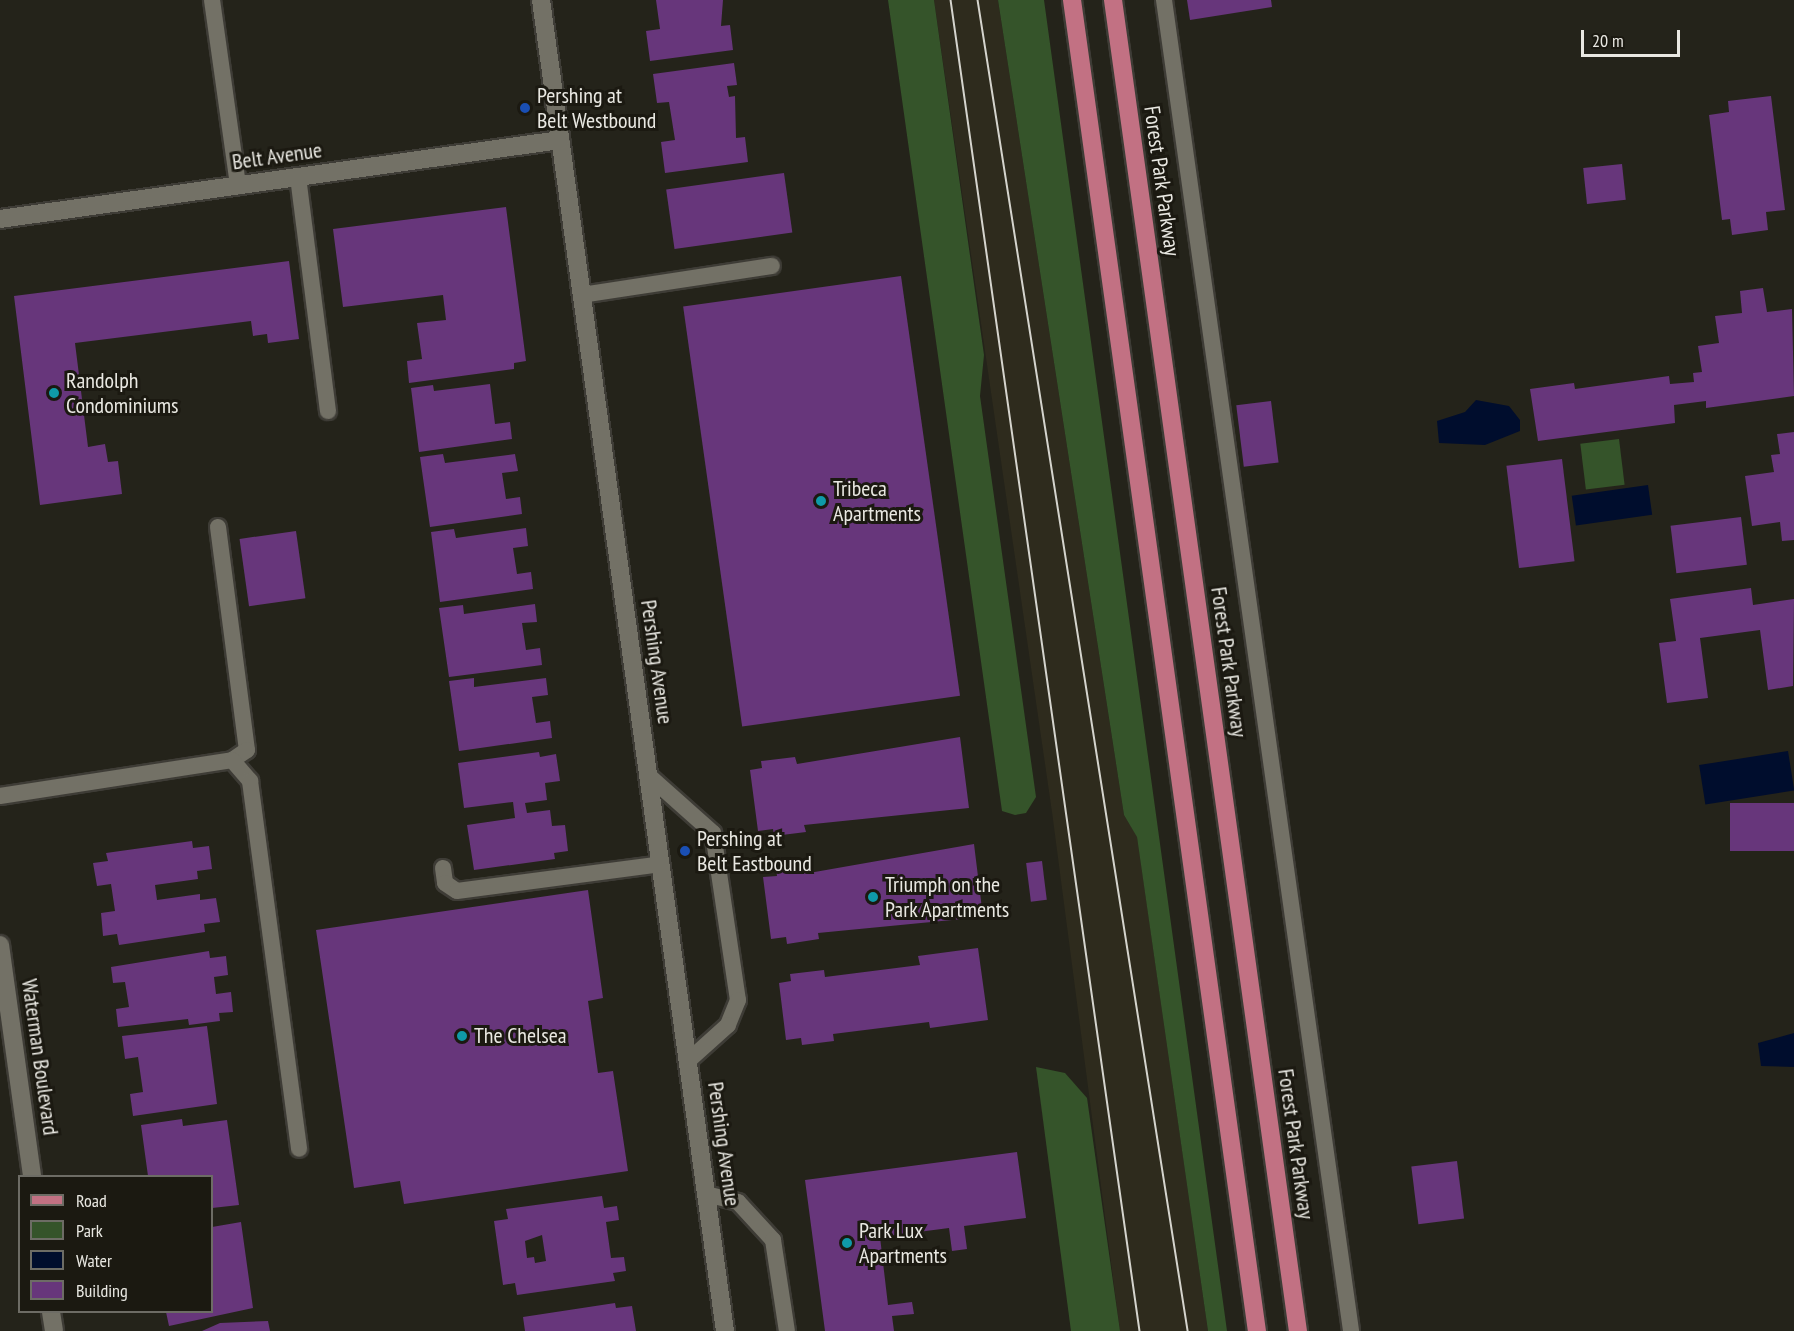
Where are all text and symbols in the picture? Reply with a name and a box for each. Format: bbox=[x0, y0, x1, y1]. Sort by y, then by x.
scale bar bbox=[1584, 18, 1683, 56]
text: 20 m bbox=[1592, 29, 1624, 52]
place label: Pershing at Belt Westbound bbox=[537, 82, 657, 134]
marker: Pershing at Belt Westbound bbox=[518, 101, 532, 115]
street label: Forest Park Parkway bbox=[1138, 104, 1186, 258]
street label: Belt Avenue bbox=[230, 137, 324, 175]
place label: Randolph Condominiums bbox=[66, 367, 178, 418]
marker: Randolph Condominiums bbox=[47, 386, 61, 400]
place label: Tribeca Apartments bbox=[833, 475, 921, 526]
marker: Tribeca Apartments bbox=[814, 494, 828, 508]
street label: Forest Park Parkway bbox=[1205, 585, 1253, 739]
street label: Pershing Avenue bbox=[635, 598, 679, 726]
place label: Pershing at Belt Eastbound bbox=[697, 825, 812, 876]
marker: Pershing at Belt Eastbound bbox=[678, 844, 692, 858]
place label: Triumph on the Park Apartments bbox=[885, 871, 1010, 922]
marker: Triumph on the Park Apartments bbox=[866, 890, 880, 904]
street label: Waterman Boulevard bbox=[16, 977, 64, 1137]
place label: The Chelsea bbox=[474, 1023, 567, 1049]
marker: The Chelsea bbox=[455, 1029, 469, 1043]
street label: Forest Park Parkway bbox=[1272, 1067, 1320, 1221]
street label: Pershing Avenue bbox=[702, 1080, 746, 1208]
legend bbox=[18, 1175, 213, 1313]
text: Road bbox=[76, 1189, 107, 1212]
place label: Park Lux Apartments bbox=[859, 1217, 947, 1268]
text: Park bbox=[76, 1219, 103, 1242]
marker: Park Lux Apartments bbox=[840, 1236, 854, 1250]
text: Water bbox=[76, 1249, 112, 1272]
text: Building bbox=[76, 1279, 128, 1302]

